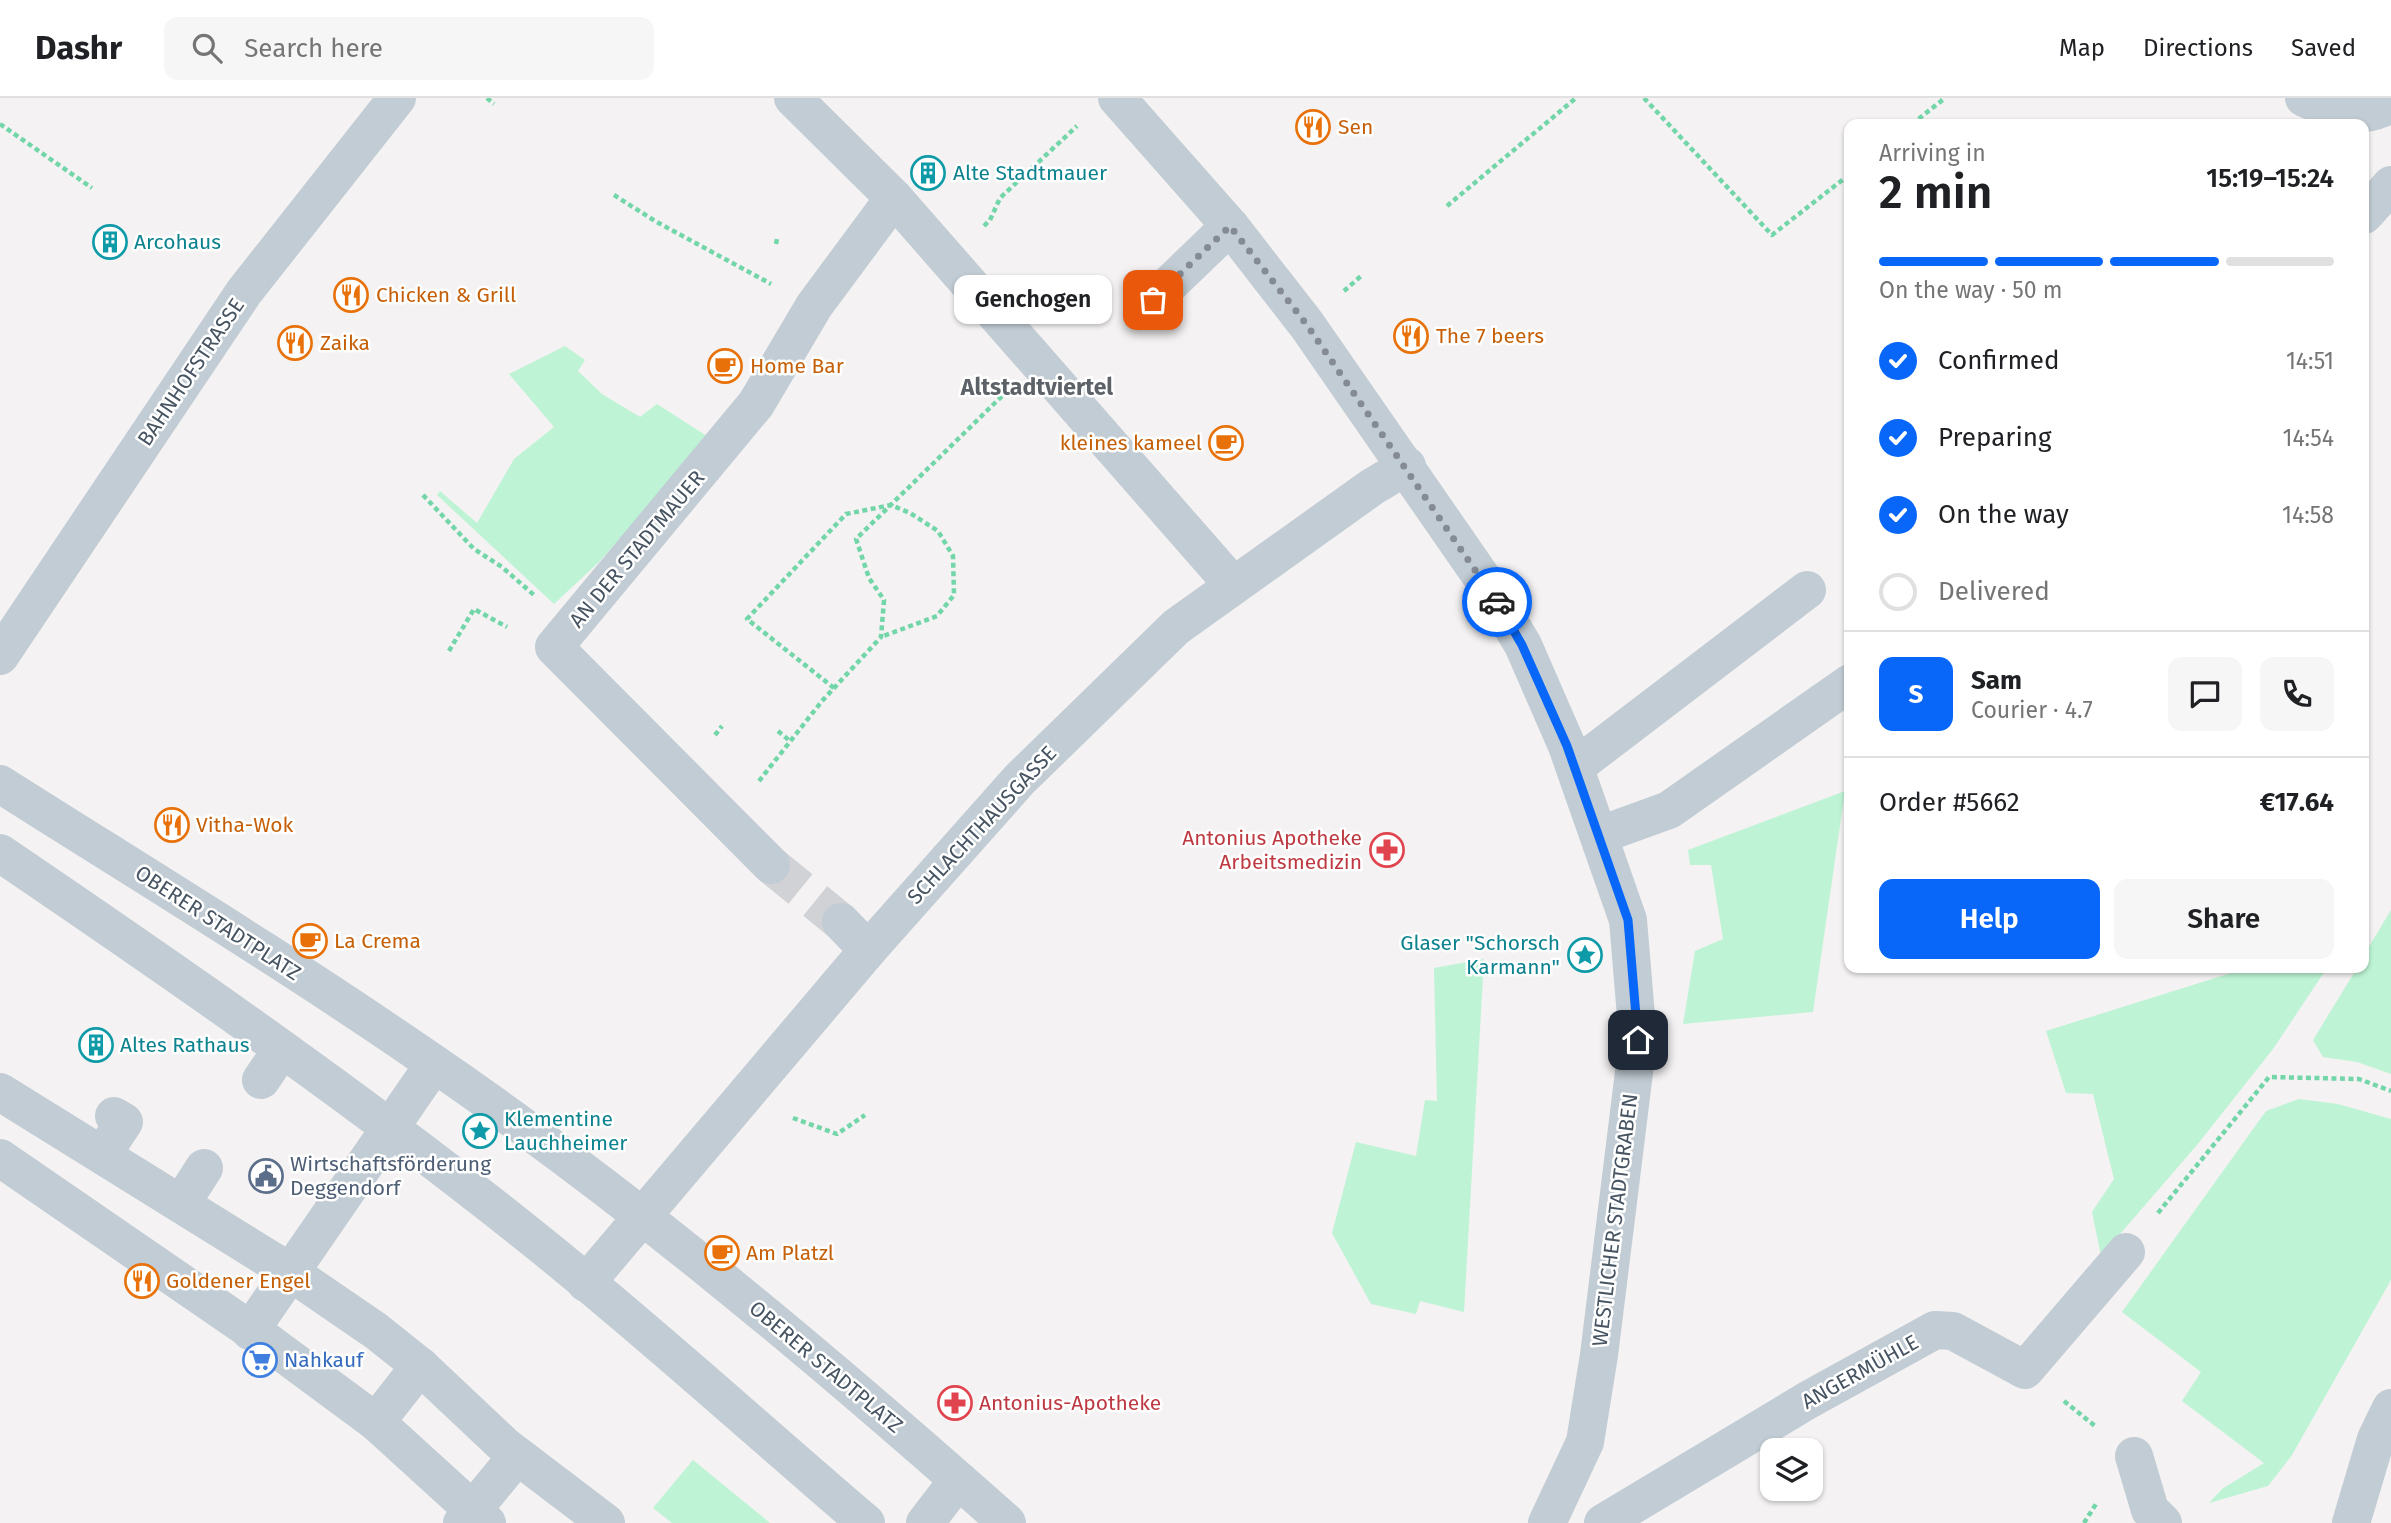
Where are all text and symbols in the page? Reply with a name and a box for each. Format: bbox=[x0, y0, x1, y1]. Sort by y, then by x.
search box bbox=[164, 17, 654, 80]
text: Dashr bbox=[35, 28, 122, 68]
icon: search bbox=[188, 29, 226, 67]
text: Search here bbox=[244, 33, 383, 64]
text: Map bbox=[2059, 34, 2105, 62]
text: Directions bbox=[2143, 34, 2253, 62]
text: Saved bbox=[2291, 34, 2356, 62]
restaurant icon: Sen bbox=[1294, 108, 1332, 146]
place label: Sen bbox=[1338, 114, 1373, 140]
text: Arriving in bbox=[1879, 139, 1986, 167]
building icon: Alte Stadtmauer bbox=[909, 154, 947, 192]
place label: Alte Stadtmauer bbox=[953, 160, 1107, 186]
text: 15:19–15:24 bbox=[2206, 163, 2334, 194]
text: 2 min bbox=[1879, 165, 1992, 220]
building icon: Arcohaus bbox=[91, 223, 129, 261]
place label: Arcohaus bbox=[134, 229, 221, 255]
pin bbox=[1123, 270, 1183, 330]
restaurant icon: Chicken & Grill bbox=[332, 276, 370, 314]
callout: Genchogen bbox=[954, 276, 1111, 325]
text: On the way · 50 m bbox=[1879, 276, 2062, 304]
icon: bag bbox=[1134, 281, 1172, 319]
place label: Chicken & Grill bbox=[376, 282, 516, 308]
text: Genchogen bbox=[975, 285, 1091, 313]
street label: BAHNHOFSTRASSE bbox=[132, 293, 250, 451]
restaurant icon: The 7 beers bbox=[1392, 317, 1430, 355]
place label: The 7 beers bbox=[1436, 323, 1544, 349]
restaurant icon: Zaika bbox=[276, 324, 314, 362]
place label: Zaika bbox=[320, 330, 370, 356]
icon: check bbox=[1879, 342, 1917, 380]
text: Confirmed bbox=[1938, 345, 2059, 376]
cafe icon: Home Bar bbox=[706, 347, 744, 385]
text: 14:51 bbox=[2286, 347, 2334, 375]
place label: Home Bar bbox=[750, 353, 844, 379]
district label: Altstadtviertel bbox=[960, 373, 1113, 401]
icon: check bbox=[1879, 419, 1917, 457]
text: Preparing bbox=[1938, 422, 2051, 453]
cafe icon: kleines kameel bbox=[1207, 424, 1245, 462]
text: 14:54 bbox=[2282, 424, 2334, 452]
place label: kleines kameel bbox=[1060, 430, 1202, 456]
street label: AN DER STADTMAUER bbox=[564, 465, 710, 633]
icon: check bbox=[1879, 496, 1917, 534]
text: On the way bbox=[1938, 499, 2069, 530]
text: 14:58 bbox=[2282, 501, 2334, 529]
courier bbox=[1462, 567, 1532, 637]
text: Delivered bbox=[1938, 576, 2050, 607]
icon: car bbox=[1478, 583, 1516, 621]
button: chat bbox=[2168, 657, 2242, 731]
button: phone bbox=[2260, 657, 2334, 731]
text: Sam bbox=[1971, 665, 2022, 696]
text: S bbox=[1909, 679, 1923, 710]
text: Courier · 4.7 bbox=[1971, 696, 2093, 724]
street label: SCHLACHTHAUSGASSE bbox=[902, 740, 1062, 910]
text: Order #5662 bbox=[1879, 787, 2020, 818]
text: €17.64 bbox=[2260, 787, 2334, 818]
restaurant icon: Vitha-Wok bbox=[153, 806, 191, 844]
place label: Vitha-Wok bbox=[196, 812, 294, 838]
place label: Antonius Apotheke Arbeitsmedizin bbox=[1182, 825, 1362, 875]
pharmacy icon: Antonius Apotheke Arbeitsmedizin bbox=[1368, 831, 1406, 869]
street label: OBERER STADTPLATZ bbox=[130, 860, 306, 986]
button: Help bbox=[1879, 879, 2100, 959]
button: Share bbox=[2114, 879, 2334, 959]
cafe icon: La Crema bbox=[291, 922, 329, 960]
place label: La Crema bbox=[334, 928, 421, 954]
place label: Glaser "Schorsch Karmann" bbox=[1400, 930, 1560, 980]
place icon: Glaser "Schorsch Karmann" bbox=[1566, 936, 1604, 974]
pin bbox=[1608, 1010, 1668, 1070]
icon: home bbox=[1619, 1021, 1657, 1059]
building icon: Altes Rathaus bbox=[77, 1026, 115, 1064]
place label: Altes Rathaus bbox=[120, 1032, 250, 1058]
street label: WESTLICHER STADTGRABEN bbox=[1587, 1092, 1643, 1348]
place label: Klementine Lauchheimer bbox=[504, 1106, 627, 1156]
place icon: Klementine Lauchheimer bbox=[461, 1112, 499, 1150]
place label: Wirtschaftsförderung Deggendorf bbox=[290, 1151, 491, 1201]
public building icon: Wirtschaftsförderung Deggendorf bbox=[247, 1157, 285, 1195]
cafe icon: Am Platzl bbox=[703, 1234, 741, 1272]
place label: Am Platzl bbox=[746, 1240, 834, 1266]
restaurant icon: Goldener Engel bbox=[123, 1262, 161, 1300]
place label: Goldener Engel bbox=[166, 1268, 311, 1294]
street label: OBERER STADTPLATZ bbox=[744, 1295, 908, 1439]
street label: ANGERMÜHLE bbox=[1797, 1329, 1923, 1415]
supermarket icon: Nahkauf bbox=[241, 1341, 279, 1379]
place label: Nahkauf bbox=[284, 1347, 365, 1373]
pharmacy icon: Antonius-Apotheke bbox=[936, 1384, 974, 1422]
place label: Antonius-Apotheke bbox=[979, 1390, 1161, 1416]
map controls bbox=[1760, 1438, 1823, 1501]
button: layers bbox=[1760, 1438, 1823, 1501]

